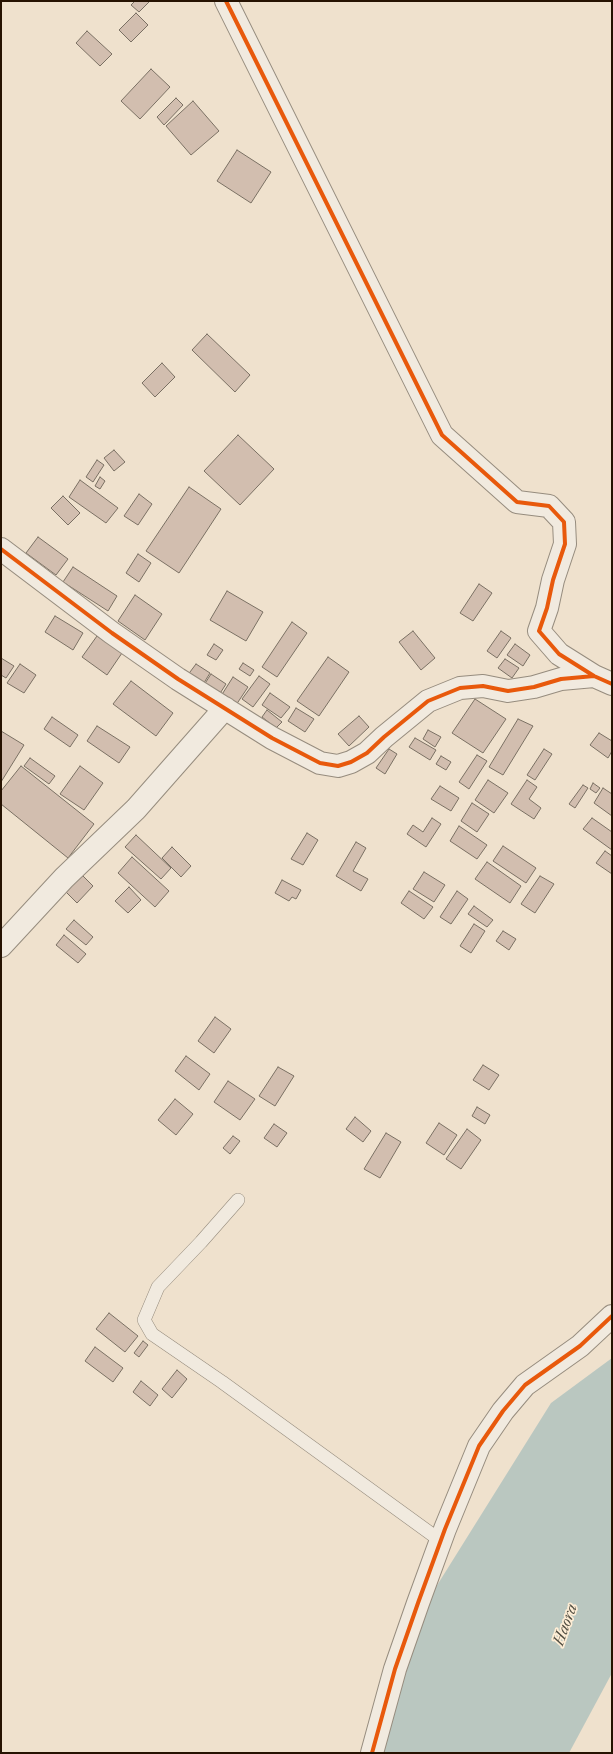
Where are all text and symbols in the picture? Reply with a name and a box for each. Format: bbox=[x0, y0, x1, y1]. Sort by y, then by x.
water label: Haora bbox=[550, 1602, 582, 1648]

